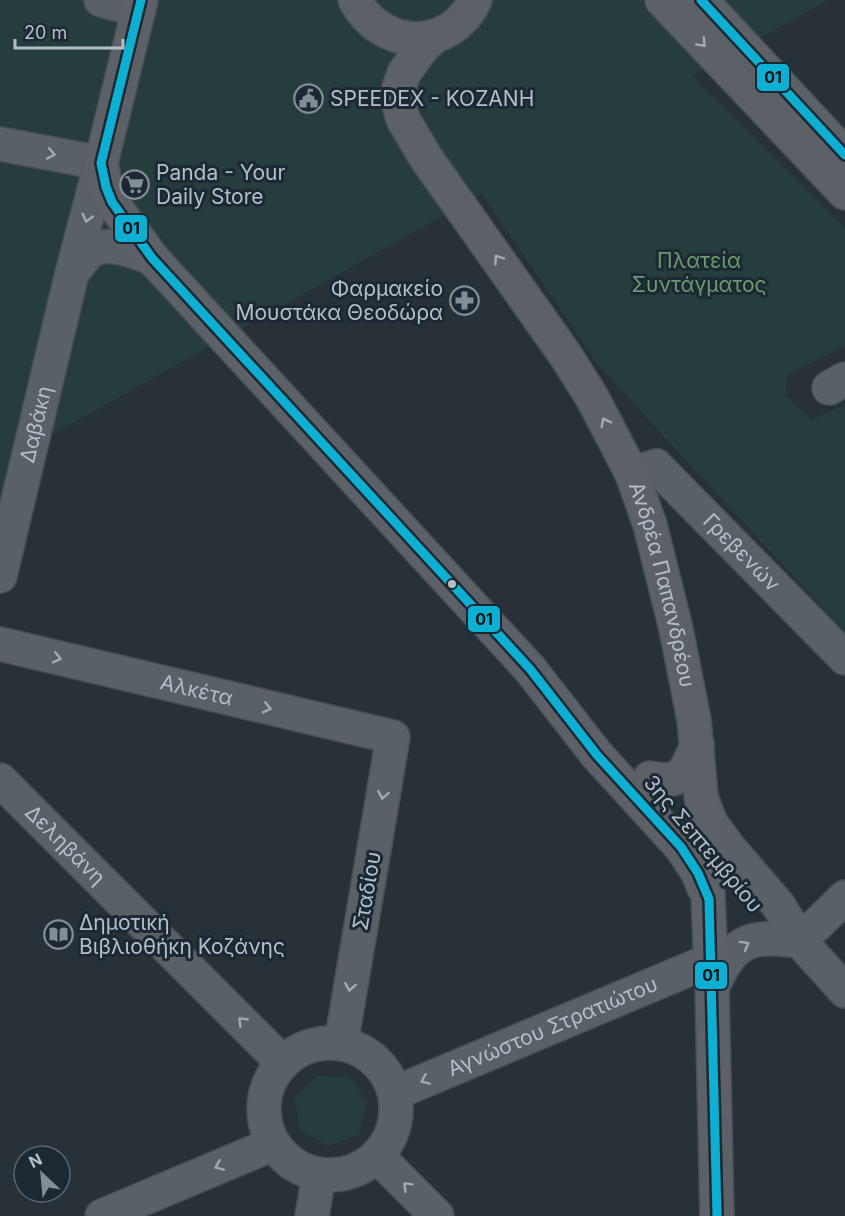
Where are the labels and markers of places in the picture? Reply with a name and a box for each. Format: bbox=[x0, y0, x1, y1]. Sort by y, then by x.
public building icon: SPEEDEX - ΚΟΖΑΝΗ bbox=[293, 83, 325, 115]
place label: SPEEDEX - ΚΟΖΑΝΗ bbox=[330, 86, 534, 111]
place label: Panda - Your Daily Store bbox=[156, 160, 285, 209]
supermarket icon: Panda - Your Daily Store bbox=[119, 169, 151, 201]
place label: Φαρμακείο Μουστάκα Θεοδώρα bbox=[235, 276, 443, 325]
pharmacy icon: Φαρμακείο Μουστάκα Θεοδώρα bbox=[448, 285, 480, 317]
unlabelled marker bbox=[446, 578, 458, 590]
place label: Δημοτική Βιβλιοθήκη Κοζάνης bbox=[79, 910, 285, 959]
library icon: Δημοτική Βιβλιοθήκη Κοζάνης bbox=[42, 919, 74, 951]

